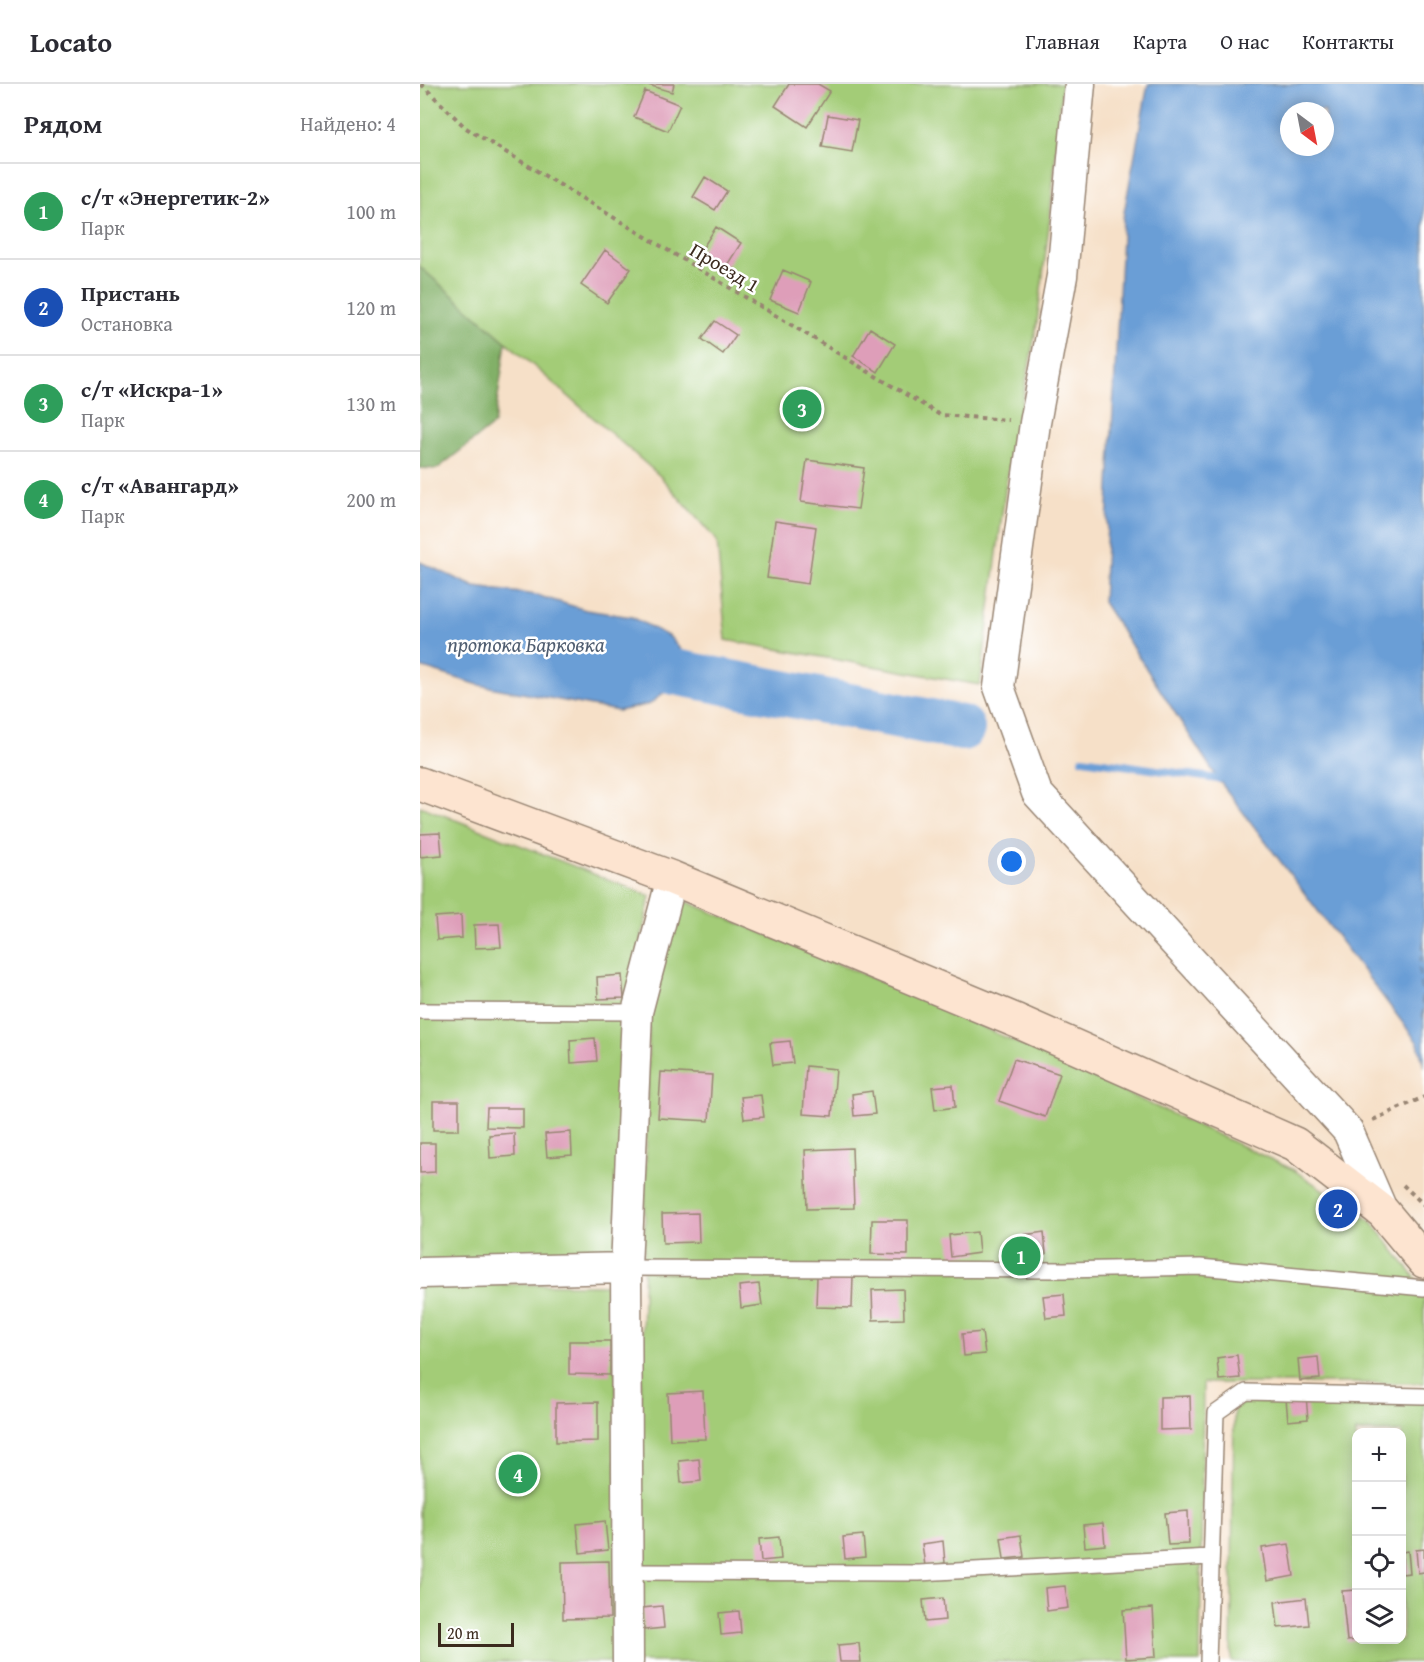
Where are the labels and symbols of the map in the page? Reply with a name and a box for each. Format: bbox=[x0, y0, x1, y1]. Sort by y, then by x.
north arrow bbox=[1280, 102, 1334, 156]
street label: Проезд 1 bbox=[685, 235, 765, 299]
pin: 3 bbox=[782, 386, 821, 432]
water label: протока Барковка bbox=[447, 629, 605, 660]
your location bbox=[997, 847, 1026, 876]
pin: 2 bbox=[1318, 1186, 1358, 1232]
pin: 1 bbox=[1002, 1234, 1040, 1278]
pin: 4 bbox=[498, 1452, 538, 1496]
scale bar bbox=[438, 1620, 514, 1648]

